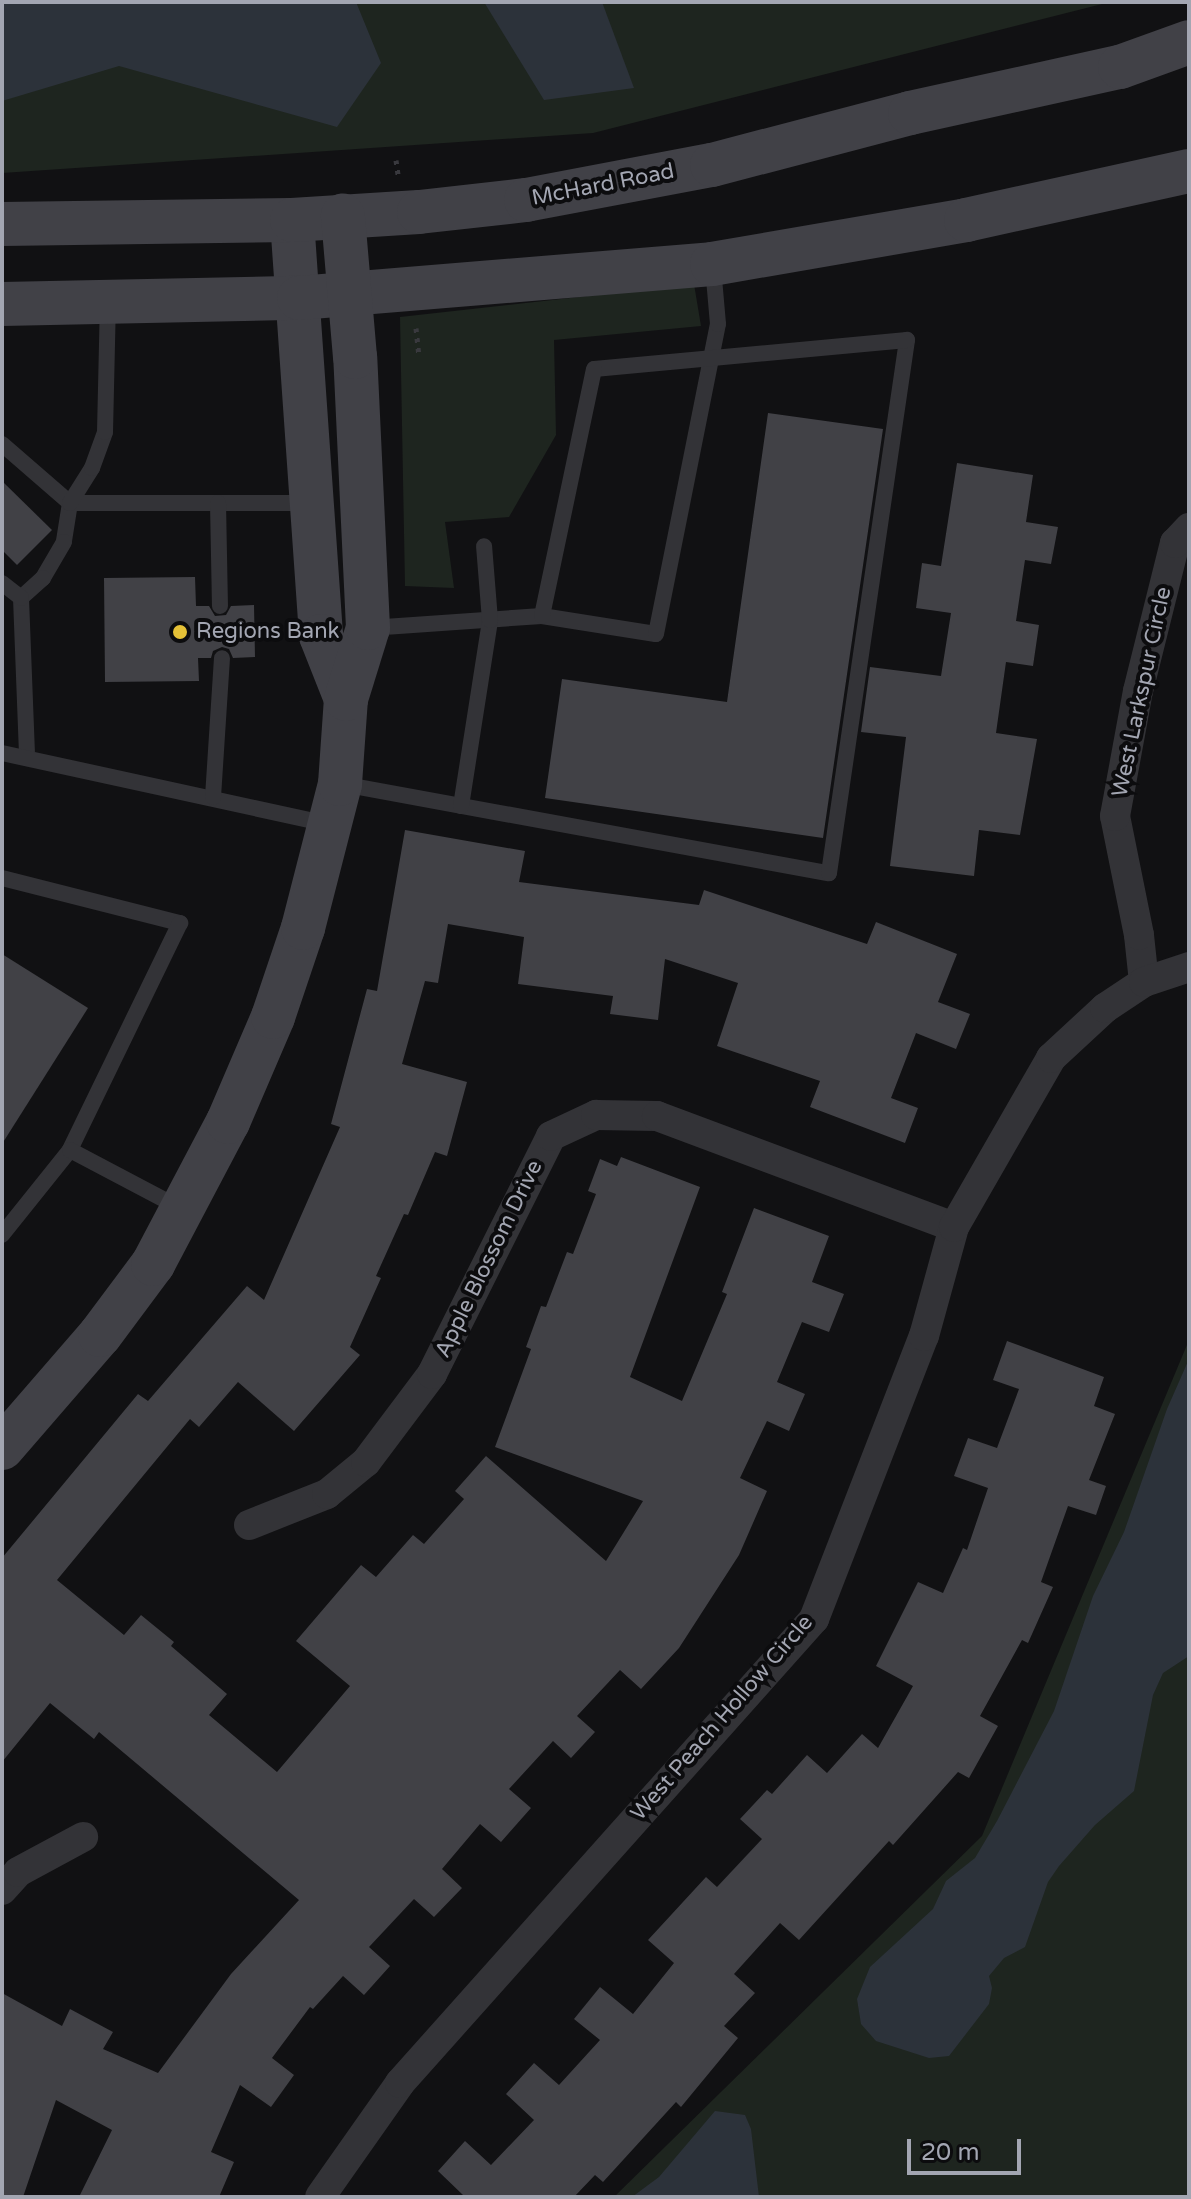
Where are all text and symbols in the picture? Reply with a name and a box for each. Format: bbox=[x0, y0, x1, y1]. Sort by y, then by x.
street label: McHard Road bbox=[529, 158, 677, 212]
street label: West Larkspur Circle bbox=[1107, 585, 1177, 799]
place label: Regions Bank bbox=[196, 619, 340, 645]
marker: Regions Bank bbox=[171, 623, 189, 641]
street label: Apple Blossom Drive bbox=[430, 1156, 548, 1362]
street label: West Peach Hollow Circle bbox=[625, 1610, 819, 1826]
scale bar bbox=[911, 2123, 1025, 2173]
text: 20 m bbox=[921, 2138, 979, 2167]

